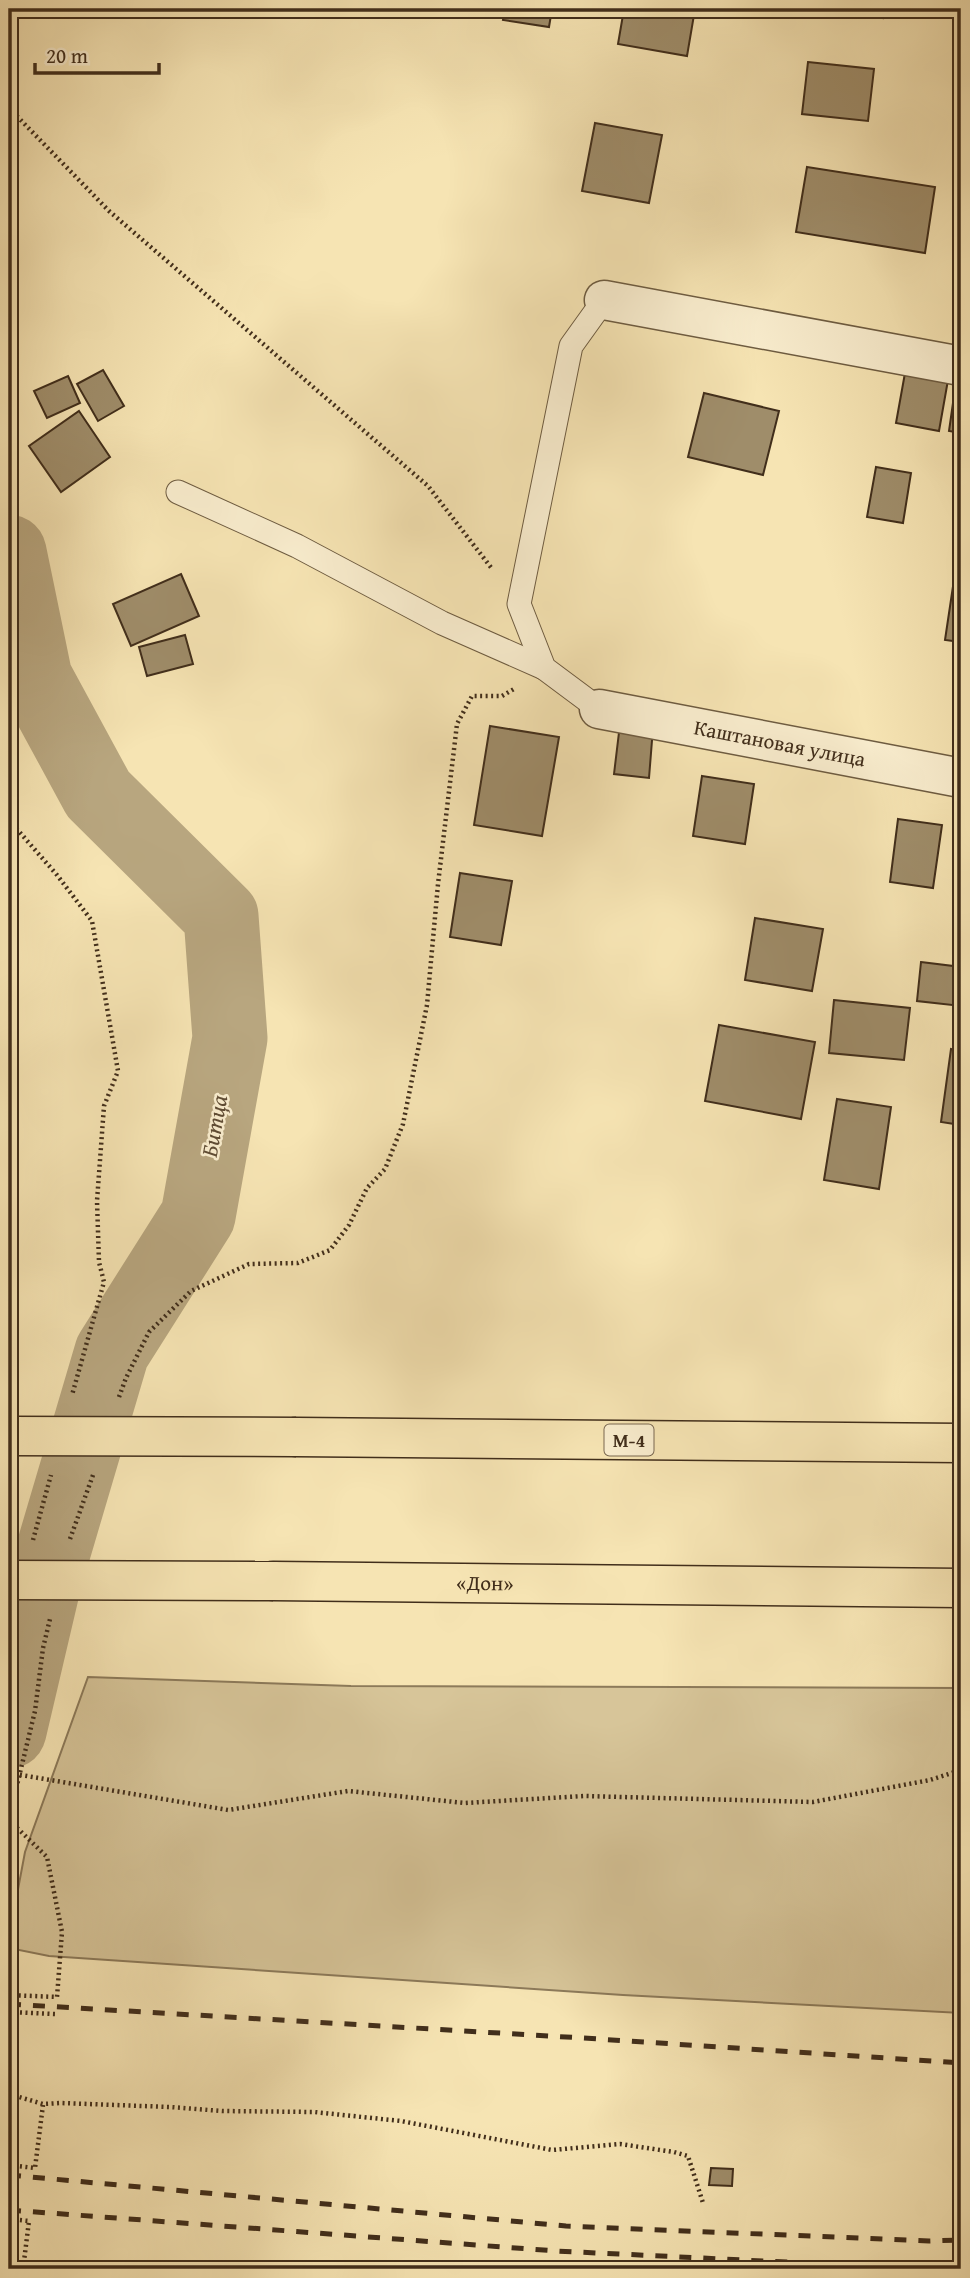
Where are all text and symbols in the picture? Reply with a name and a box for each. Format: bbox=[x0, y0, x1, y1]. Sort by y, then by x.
scale bar bbox=[35, 32, 159, 76]
text: 20 m bbox=[46, 40, 88, 71]
street label: Каштановая улица bbox=[691, 711, 868, 774]
water label: Битца bbox=[192, 1092, 235, 1159]
road number: М-4 bbox=[604, 1424, 654, 1456]
street label: «Дон» bbox=[456, 1567, 514, 1598]

